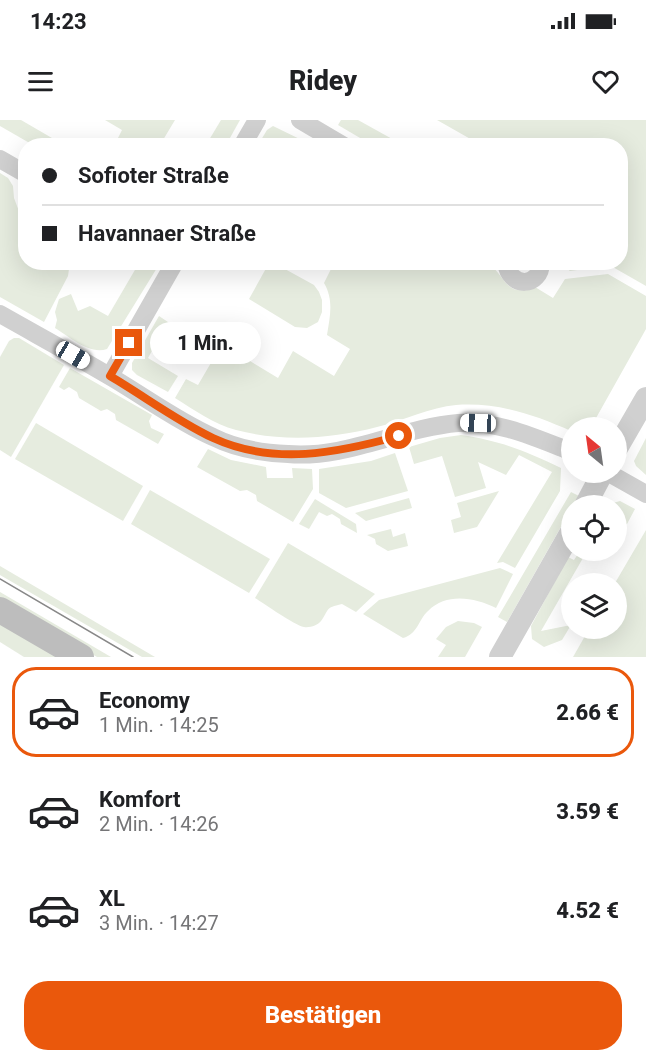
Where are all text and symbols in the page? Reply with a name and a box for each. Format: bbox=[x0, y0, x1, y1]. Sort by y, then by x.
text: 14:23 bbox=[30, 9, 87, 34]
icon: menu bbox=[24, 65, 57, 98]
text: Ridey bbox=[289, 65, 357, 97]
icon: heart bbox=[589, 65, 622, 98]
text: Sofioter Straße bbox=[78, 163, 229, 188]
text: Havannaer Straße bbox=[78, 221, 256, 246]
callout: 1 Min. bbox=[150, 322, 261, 364]
route end bbox=[115, 329, 142, 356]
text: 1 Min. bbox=[177, 331, 234, 355]
car bbox=[53, 338, 93, 372]
car bbox=[460, 413, 496, 433]
north arrow bbox=[561, 417, 627, 483]
map controls bbox=[561, 417, 627, 639]
route start bbox=[385, 422, 412, 449]
button: locate bbox=[561, 495, 627, 561]
button: layers bbox=[561, 573, 627, 639]
icon: car bbox=[27, 685, 81, 739]
text: Economy bbox=[99, 688, 190, 713]
text: 2.66 € bbox=[556, 700, 619, 725]
text: 1 Min. · 14:25 bbox=[99, 713, 219, 737]
icon: car bbox=[27, 784, 81, 838]
text: Komfort bbox=[99, 787, 181, 812]
text: 3.59 € bbox=[556, 799, 619, 824]
text: 2 Min. · 14:26 bbox=[99, 812, 219, 836]
icon: car bbox=[27, 883, 81, 937]
text: XL bbox=[99, 886, 125, 911]
text: 4.52 € bbox=[556, 898, 619, 923]
text: 3 Min. · 14:27 bbox=[99, 911, 219, 935]
button: Bestätigen bbox=[24, 981, 622, 1050]

